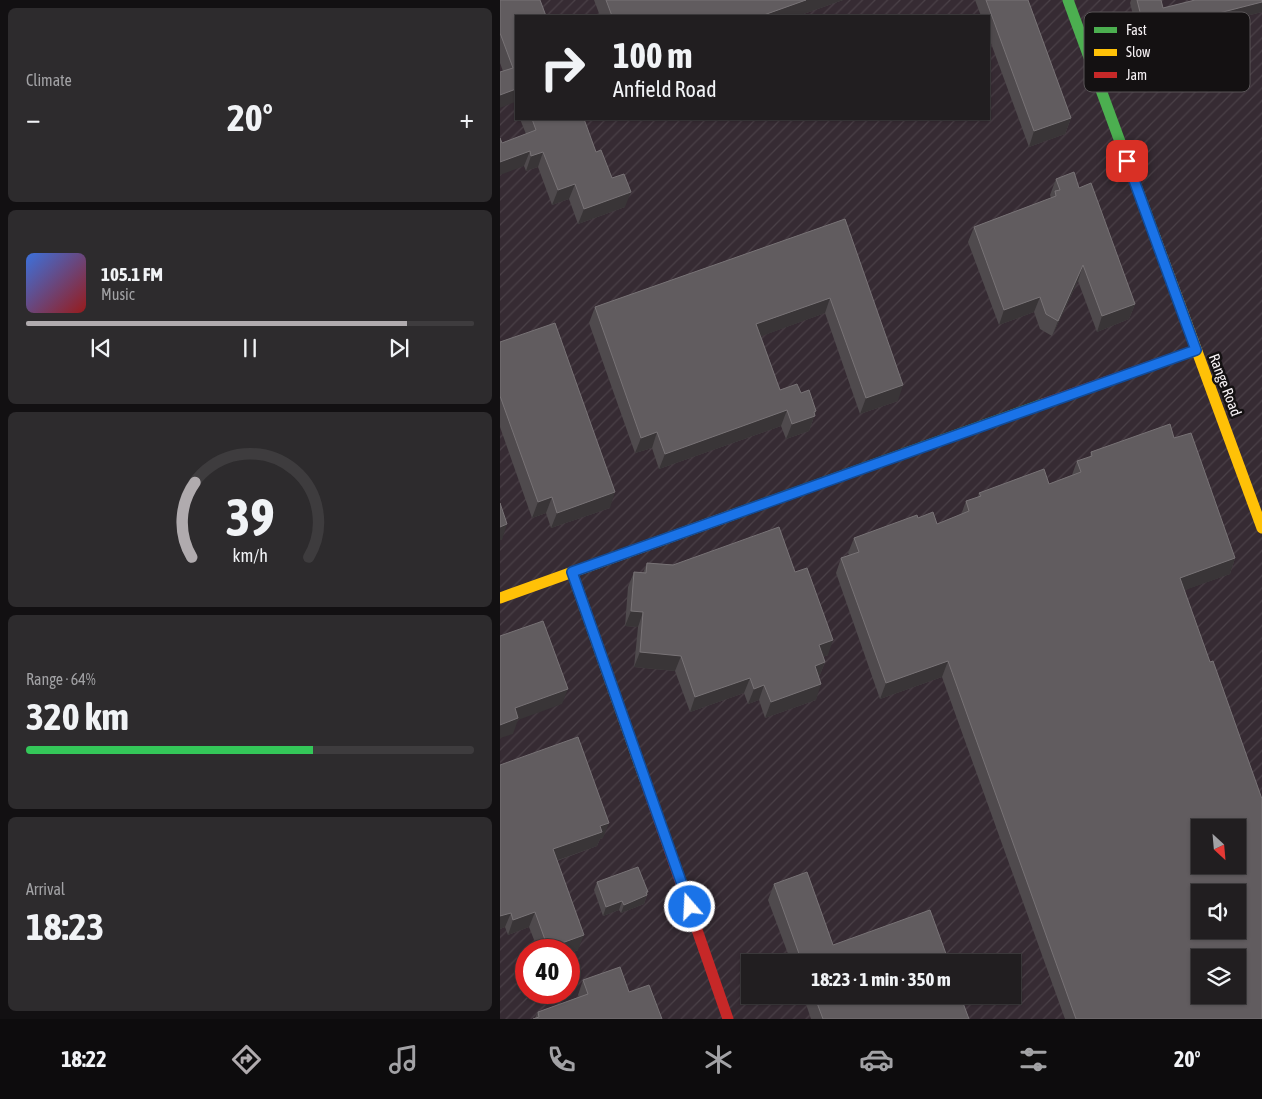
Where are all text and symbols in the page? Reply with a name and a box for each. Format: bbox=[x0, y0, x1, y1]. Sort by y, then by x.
legend bbox=[1084, 12, 1250, 92]
text: Fast bbox=[1126, 22, 1147, 38]
icon: right bbox=[530, 35, 595, 100]
text: 100 m bbox=[613, 35, 692, 75]
text: Slow bbox=[1126, 44, 1151, 60]
text: Jam bbox=[1126, 67, 1147, 83]
text: Climate bbox=[26, 71, 72, 89]
text: Anfield Road bbox=[613, 76, 717, 102]
text: 20° bbox=[227, 96, 273, 139]
text: − bbox=[26, 102, 41, 134]
text: + bbox=[459, 102, 474, 134]
pin bbox=[1106, 140, 1148, 182]
icon: arrive bbox=[1113, 147, 1141, 175]
text: 105.1 FM bbox=[101, 263, 163, 285]
text: Music bbox=[101, 285, 135, 303]
icon: previous bbox=[87, 334, 115, 362]
icon: pause bbox=[236, 334, 264, 362]
icon: next bbox=[385, 334, 413, 362]
street label: Range Road bbox=[1206, 351, 1245, 418]
text: 39 bbox=[226, 487, 274, 547]
text: km/h bbox=[232, 545, 268, 566]
text: Range · 64% bbox=[26, 670, 96, 688]
text: 320 km bbox=[26, 695, 129, 738]
north arrow bbox=[1191, 819, 1246, 874]
map controls bbox=[1191, 819, 1246, 1004]
text: Arrival bbox=[26, 880, 65, 898]
position arrow bbox=[663, 880, 715, 932]
button: sound bbox=[1191, 884, 1246, 939]
text: 18:23 bbox=[26, 905, 104, 948]
speed limit sign: 40 bbox=[515, 939, 580, 1004]
button: layers bbox=[1191, 949, 1246, 1004]
text: 18:23 · 1 min · 350 m bbox=[811, 968, 951, 990]
icon: directions bbox=[229, 1042, 264, 1077]
icon: music bbox=[386, 1042, 421, 1077]
icon: phone bbox=[544, 1042, 579, 1077]
icon: climate bbox=[701, 1042, 736, 1077]
icon: car bbox=[859, 1042, 894, 1077]
icon: filters bbox=[1016, 1042, 1051, 1077]
text: 18:22 bbox=[61, 1046, 107, 1072]
text: 20° bbox=[1174, 1046, 1201, 1072]

